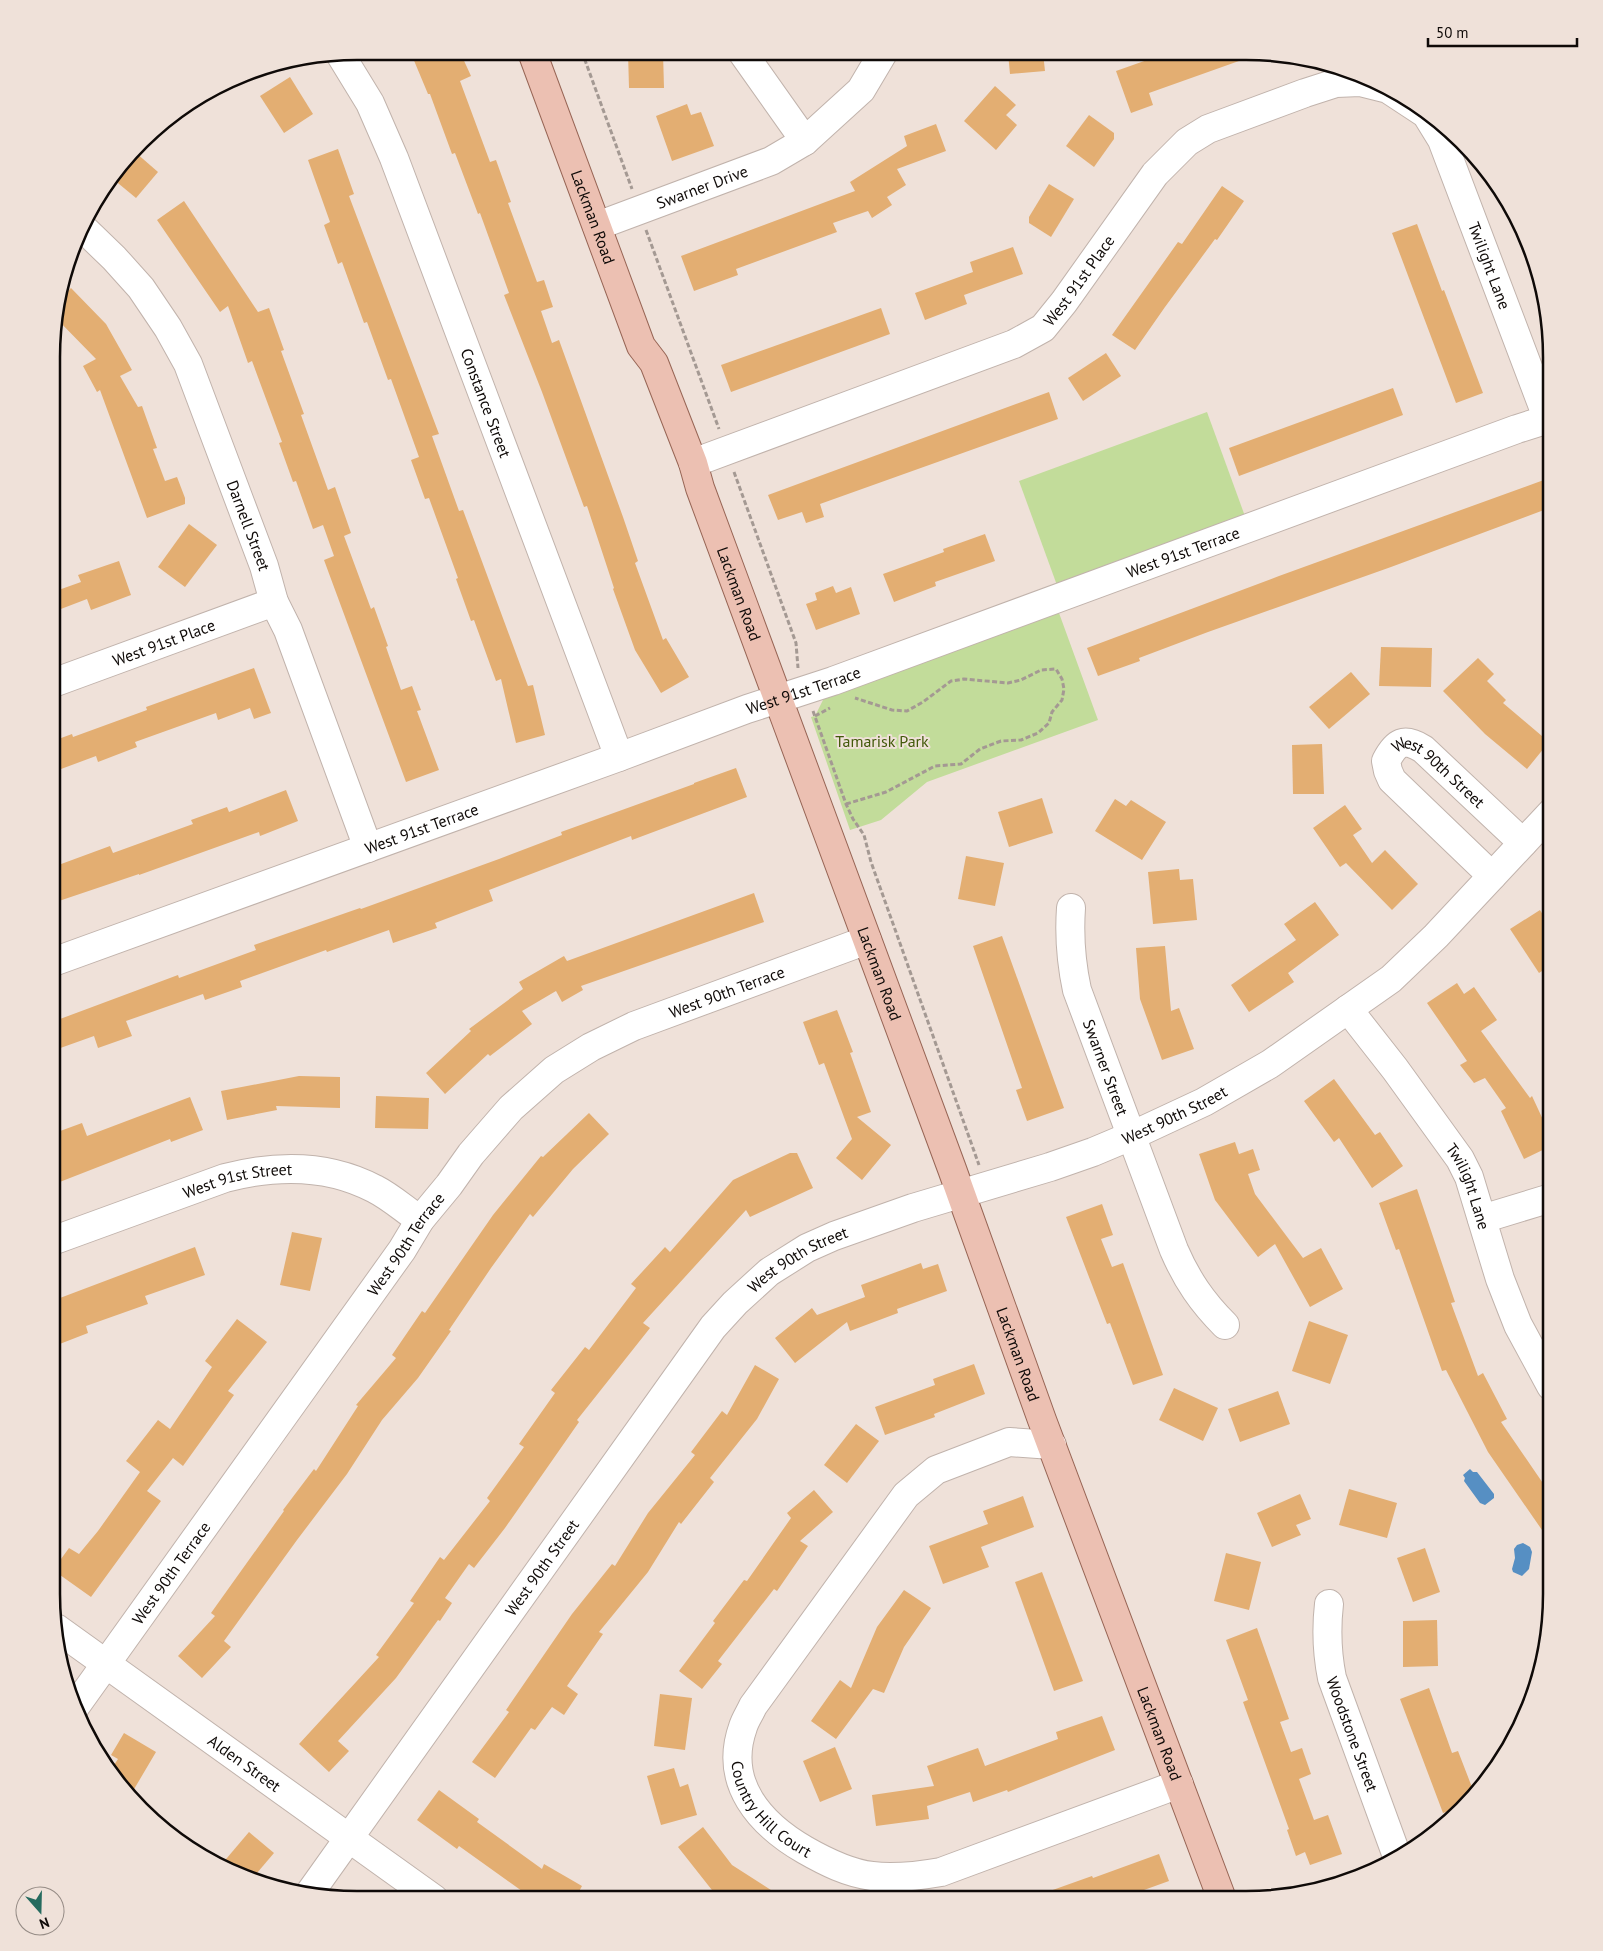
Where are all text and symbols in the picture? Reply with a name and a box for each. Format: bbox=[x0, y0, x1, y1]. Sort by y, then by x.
scale bar bbox=[1428, 15, 1577, 47]
text: 50 m bbox=[1436, 23, 1469, 42]
street label: Swarner Drive bbox=[653, 161, 750, 213]
street label: Lackman Road bbox=[567, 167, 620, 267]
street label: Twilight Lane bbox=[1464, 219, 1515, 312]
street label: West 91st Place bbox=[1039, 231, 1118, 330]
street label: Constance Street bbox=[456, 345, 516, 461]
street label: Darnell Street bbox=[223, 477, 275, 573]
street label: West 91st Terrace bbox=[1123, 522, 1242, 582]
street label: Lackman Road bbox=[713, 544, 766, 643]
street label: West 91st Place bbox=[110, 614, 218, 670]
street label: West 91st Terrace bbox=[744, 662, 863, 719]
park label: Tamarisk Park bbox=[835, 731, 929, 751]
street label: West 90th Street bbox=[1388, 732, 1490, 812]
street label: West 91st Terrace bbox=[362, 799, 481, 858]
street label: Lackman Road bbox=[853, 924, 906, 1023]
street label: West 90th Terrace bbox=[666, 961, 787, 1022]
street label: Swarner Street bbox=[1079, 1016, 1133, 1119]
street label: West 90th Street bbox=[1119, 1081, 1231, 1149]
street label: Twilight Lane bbox=[1442, 1139, 1494, 1232]
street label: West 91st Street bbox=[180, 1159, 293, 1202]
street label: West 90th Terrace bbox=[363, 1188, 449, 1299]
street label: West 90th Street bbox=[743, 1222, 851, 1297]
street label: Lackman Road bbox=[992, 1304, 1044, 1404]
street label: West 90th Street bbox=[500, 1515, 583, 1620]
street label: West 90th Terrace bbox=[128, 1518, 214, 1628]
street label: Woodstone Street bbox=[1322, 1674, 1383, 1795]
street label: Lackman Road bbox=[1133, 1684, 1187, 1783]
street label: Alden Street bbox=[204, 1730, 285, 1796]
street label: Country Hill Court bbox=[727, 1760, 815, 1862]
north arrow bbox=[15, 1886, 65, 1936]
text: N bbox=[37, 1913, 52, 1933]

